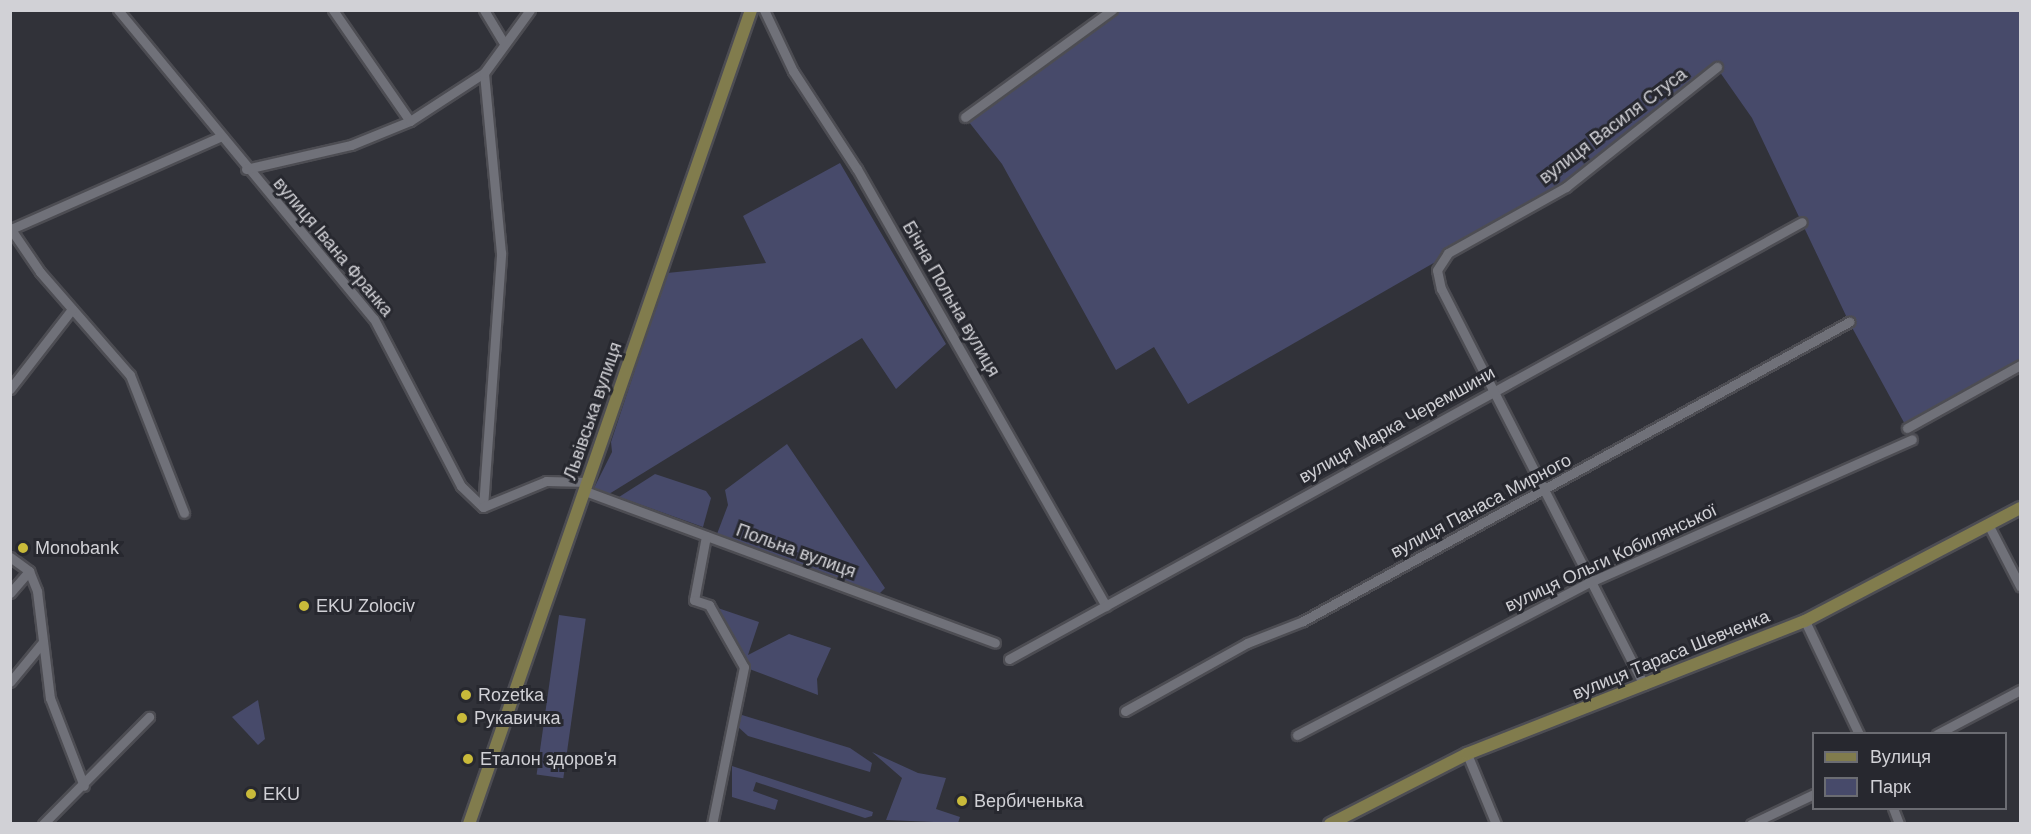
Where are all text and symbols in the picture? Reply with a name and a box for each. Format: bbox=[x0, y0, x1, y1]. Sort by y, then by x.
street label: вулиця Василя Стуса bbox=[1535, 64, 1691, 188]
street label: вулиця Івана Франка bbox=[269, 173, 397, 321]
street label: Бічна Польна вулиця bbox=[898, 217, 1004, 381]
street label: Львівська вулиця bbox=[559, 339, 627, 483]
street label: вулиця Марка Черемшини bbox=[1295, 362, 1499, 488]
street label: вулиця Панаса Мирного bbox=[1387, 449, 1575, 563]
street label: вулиця Ольги Кобилянської bbox=[1502, 499, 1720, 617]
street label: Польна вулиця bbox=[733, 519, 859, 583]
place label: Monobank bbox=[35, 537, 119, 559]
marker: Monobank bbox=[16, 541, 30, 555]
place label: EKU Zolociv bbox=[316, 595, 415, 617]
marker: EKU Zolociv bbox=[297, 599, 311, 613]
street label: вулиця Тараса Шевченка bbox=[1569, 606, 1773, 704]
place label: Rozetka bbox=[478, 684, 544, 706]
marker: Rozetka bbox=[459, 688, 473, 702]
place label: Рукавичка bbox=[474, 707, 561, 729]
marker: Рукавичка bbox=[455, 711, 469, 725]
legend bbox=[1812, 732, 2007, 810]
text: Вулиця bbox=[1870, 747, 1931, 767]
place label: Еталон здоров'я bbox=[480, 748, 617, 770]
marker: Еталон здоров'я bbox=[461, 752, 475, 766]
text: Парк bbox=[1870, 777, 1911, 797]
place label: EKU bbox=[263, 783, 300, 805]
marker: EKU bbox=[244, 787, 258, 801]
place label: Вербиченька bbox=[974, 790, 1083, 812]
marker: Вербиченька bbox=[955, 794, 969, 808]

